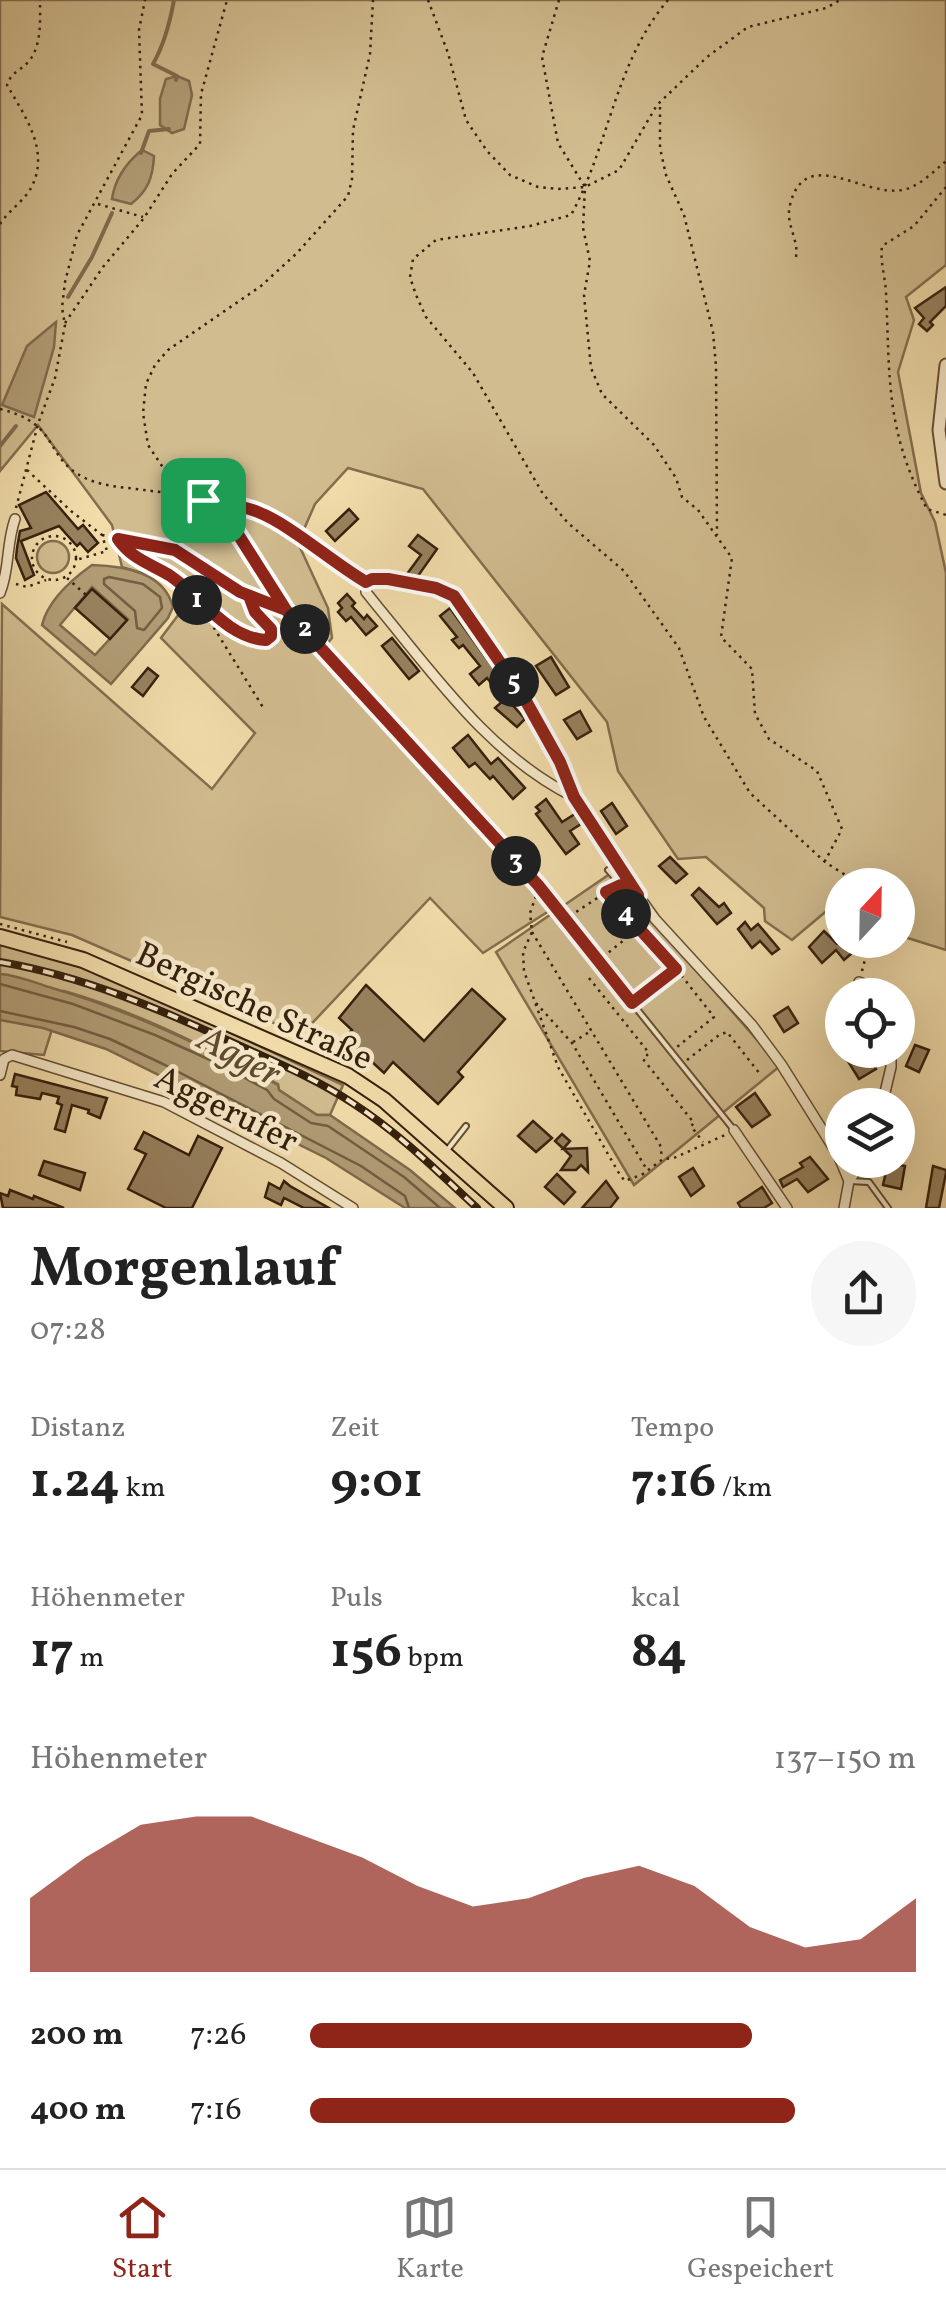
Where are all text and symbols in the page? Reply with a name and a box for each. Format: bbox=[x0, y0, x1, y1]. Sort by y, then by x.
pin bbox=[161, 458, 246, 543]
icon: arrive bbox=[176, 473, 231, 528]
pin: 1 bbox=[172, 575, 222, 625]
text: 1 bbox=[191, 580, 203, 619]
pin: 2 bbox=[280, 604, 330, 654]
text: 2 bbox=[298, 609, 312, 648]
pin: 5 bbox=[489, 657, 539, 707]
text: 5 bbox=[507, 662, 521, 701]
pin: 3 bbox=[491, 836, 541, 886]
text: 3 bbox=[509, 841, 523, 880]
north arrow bbox=[825, 868, 915, 958]
map controls bbox=[825, 868, 915, 1178]
pin: 4 bbox=[601, 889, 651, 939]
text: 4 bbox=[618, 894, 634, 933]
street label: Bergische Straße bbox=[127, 932, 380, 1084]
button: locate bbox=[825, 978, 915, 1068]
water label: Agger bbox=[185, 1013, 290, 1102]
street label: Aggerufer bbox=[146, 1055, 306, 1166]
button: layers bbox=[825, 1088, 915, 1178]
text: Morgenlauf bbox=[30, 1233, 338, 1309]
button: share bbox=[811, 1241, 916, 1346]
text: 07:28 bbox=[30, 1309, 106, 1353]
text: Distanz bbox=[30, 1409, 125, 1448]
text: Zeit bbox=[330, 1409, 380, 1448]
text: Tempo bbox=[631, 1409, 714, 1448]
text: 1.24 bbox=[30, 1448, 120, 1518]
text: 9:01 bbox=[330, 1448, 423, 1518]
text: 7:16 bbox=[631, 1448, 716, 1518]
text: km bbox=[120, 1469, 166, 1508]
text: /km bbox=[716, 1469, 772, 1508]
text: Höhenmeter bbox=[30, 1579, 185, 1618]
text: Puls bbox=[330, 1579, 383, 1618]
text: kcal bbox=[631, 1579, 680, 1618]
text: 17 bbox=[30, 1618, 74, 1688]
text: 156 bbox=[330, 1618, 402, 1688]
text: 84 bbox=[631, 1618, 687, 1688]
text: m bbox=[74, 1639, 104, 1678]
text: bpm bbox=[402, 1639, 464, 1678]
text: Höhenmeter bbox=[30, 1738, 207, 1782]
text: 137–150 m bbox=[774, 1738, 916, 1782]
text: 200 m bbox=[30, 2014, 124, 2058]
text: 7:26 bbox=[190, 2014, 246, 2058]
text: 400 m bbox=[30, 2089, 126, 2133]
text: 7:16 bbox=[190, 2089, 242, 2133]
tab: Start bbox=[112, 2190, 173, 2289]
tab: Karte bbox=[396, 2190, 464, 2289]
tab: Gespeichert bbox=[687, 2190, 834, 2289]

